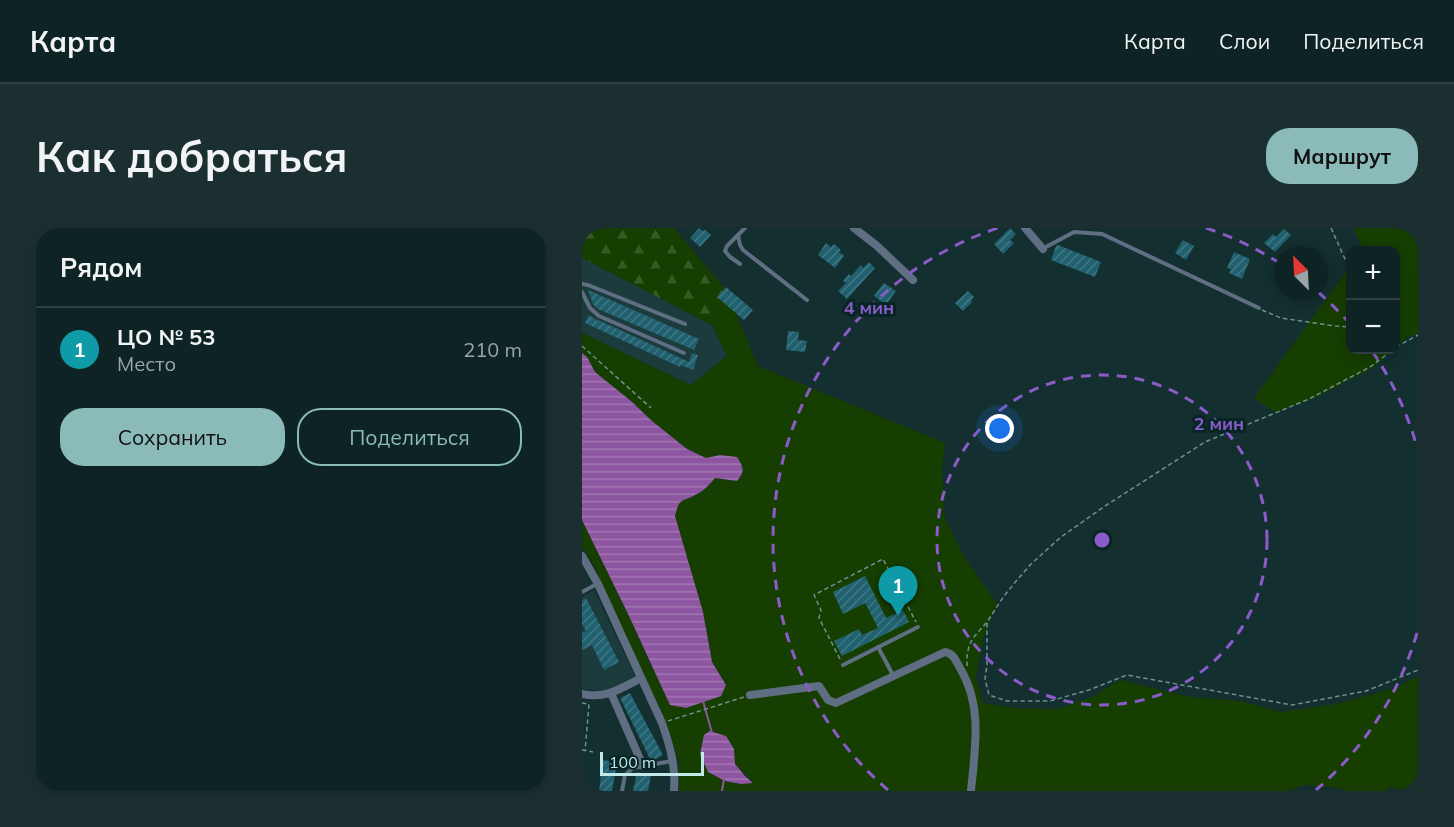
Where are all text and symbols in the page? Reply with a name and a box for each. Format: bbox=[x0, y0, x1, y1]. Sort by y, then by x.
text: Карта bbox=[30, 24, 116, 59]
text: Карта bbox=[1124, 28, 1186, 54]
text: Слои bbox=[1219, 28, 1270, 54]
text: Поделиться bbox=[1303, 28, 1424, 54]
button: Маршрут bbox=[1266, 128, 1418, 184]
text: Как добраться bbox=[36, 130, 348, 183]
north arrow bbox=[1274, 246, 1328, 300]
map controls bbox=[1346, 246, 1400, 354]
button: + bbox=[1346, 246, 1400, 300]
text: Рядом bbox=[60, 251, 143, 284]
text: 4 мин bbox=[844, 296, 894, 319]
button: − bbox=[1346, 300, 1400, 354]
text: ЦО № 53 bbox=[117, 323, 215, 351]
text: 1 bbox=[74, 337, 86, 362]
text: 210 m bbox=[463, 337, 522, 362]
text: Место bbox=[117, 351, 176, 376]
button: Сохранить bbox=[60, 408, 285, 466]
button: Поделиться bbox=[297, 408, 522, 466]
text: 2 мин bbox=[1194, 412, 1244, 435]
your location bbox=[985, 414, 1014, 443]
centre of rings bbox=[1092, 530, 1112, 550]
pin: 1 bbox=[878, 566, 918, 616]
scale bar bbox=[600, 749, 704, 776]
text: 100 m bbox=[609, 752, 656, 772]

